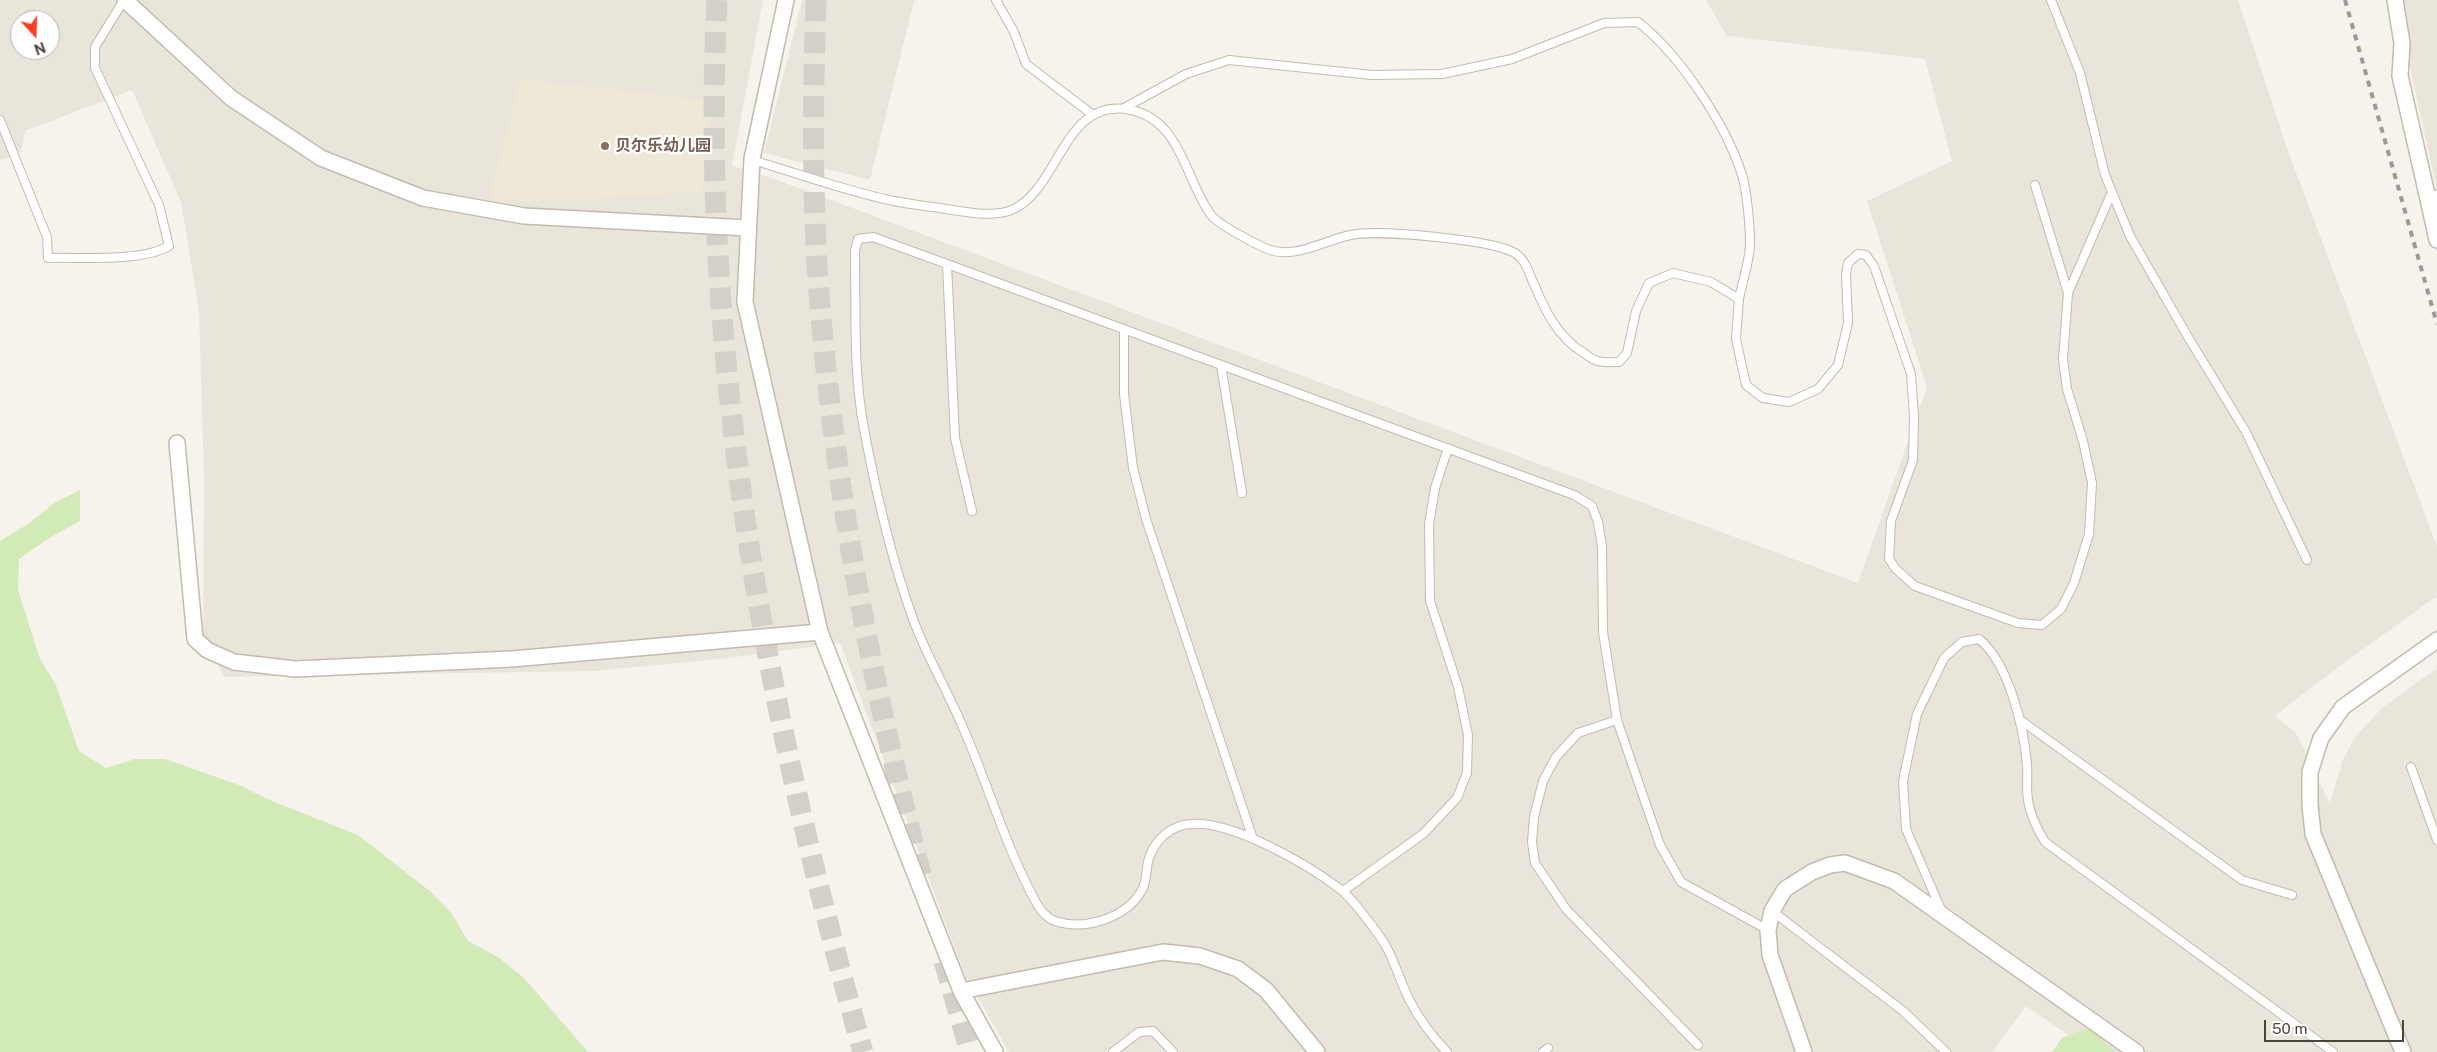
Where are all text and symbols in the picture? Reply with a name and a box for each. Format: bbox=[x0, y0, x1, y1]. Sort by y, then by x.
north arrow bbox=[10, 10, 60, 60]
text: N bbox=[32, 39, 48, 58]
place label: 贝尔乐幼儿园 bbox=[615, 136, 711, 156]
marker: 贝尔乐幼儿园 bbox=[599, 140, 611, 152]
scale bar bbox=[2267, 1010, 2407, 1042]
text: 50 m bbox=[2272, 1020, 2307, 1037]

